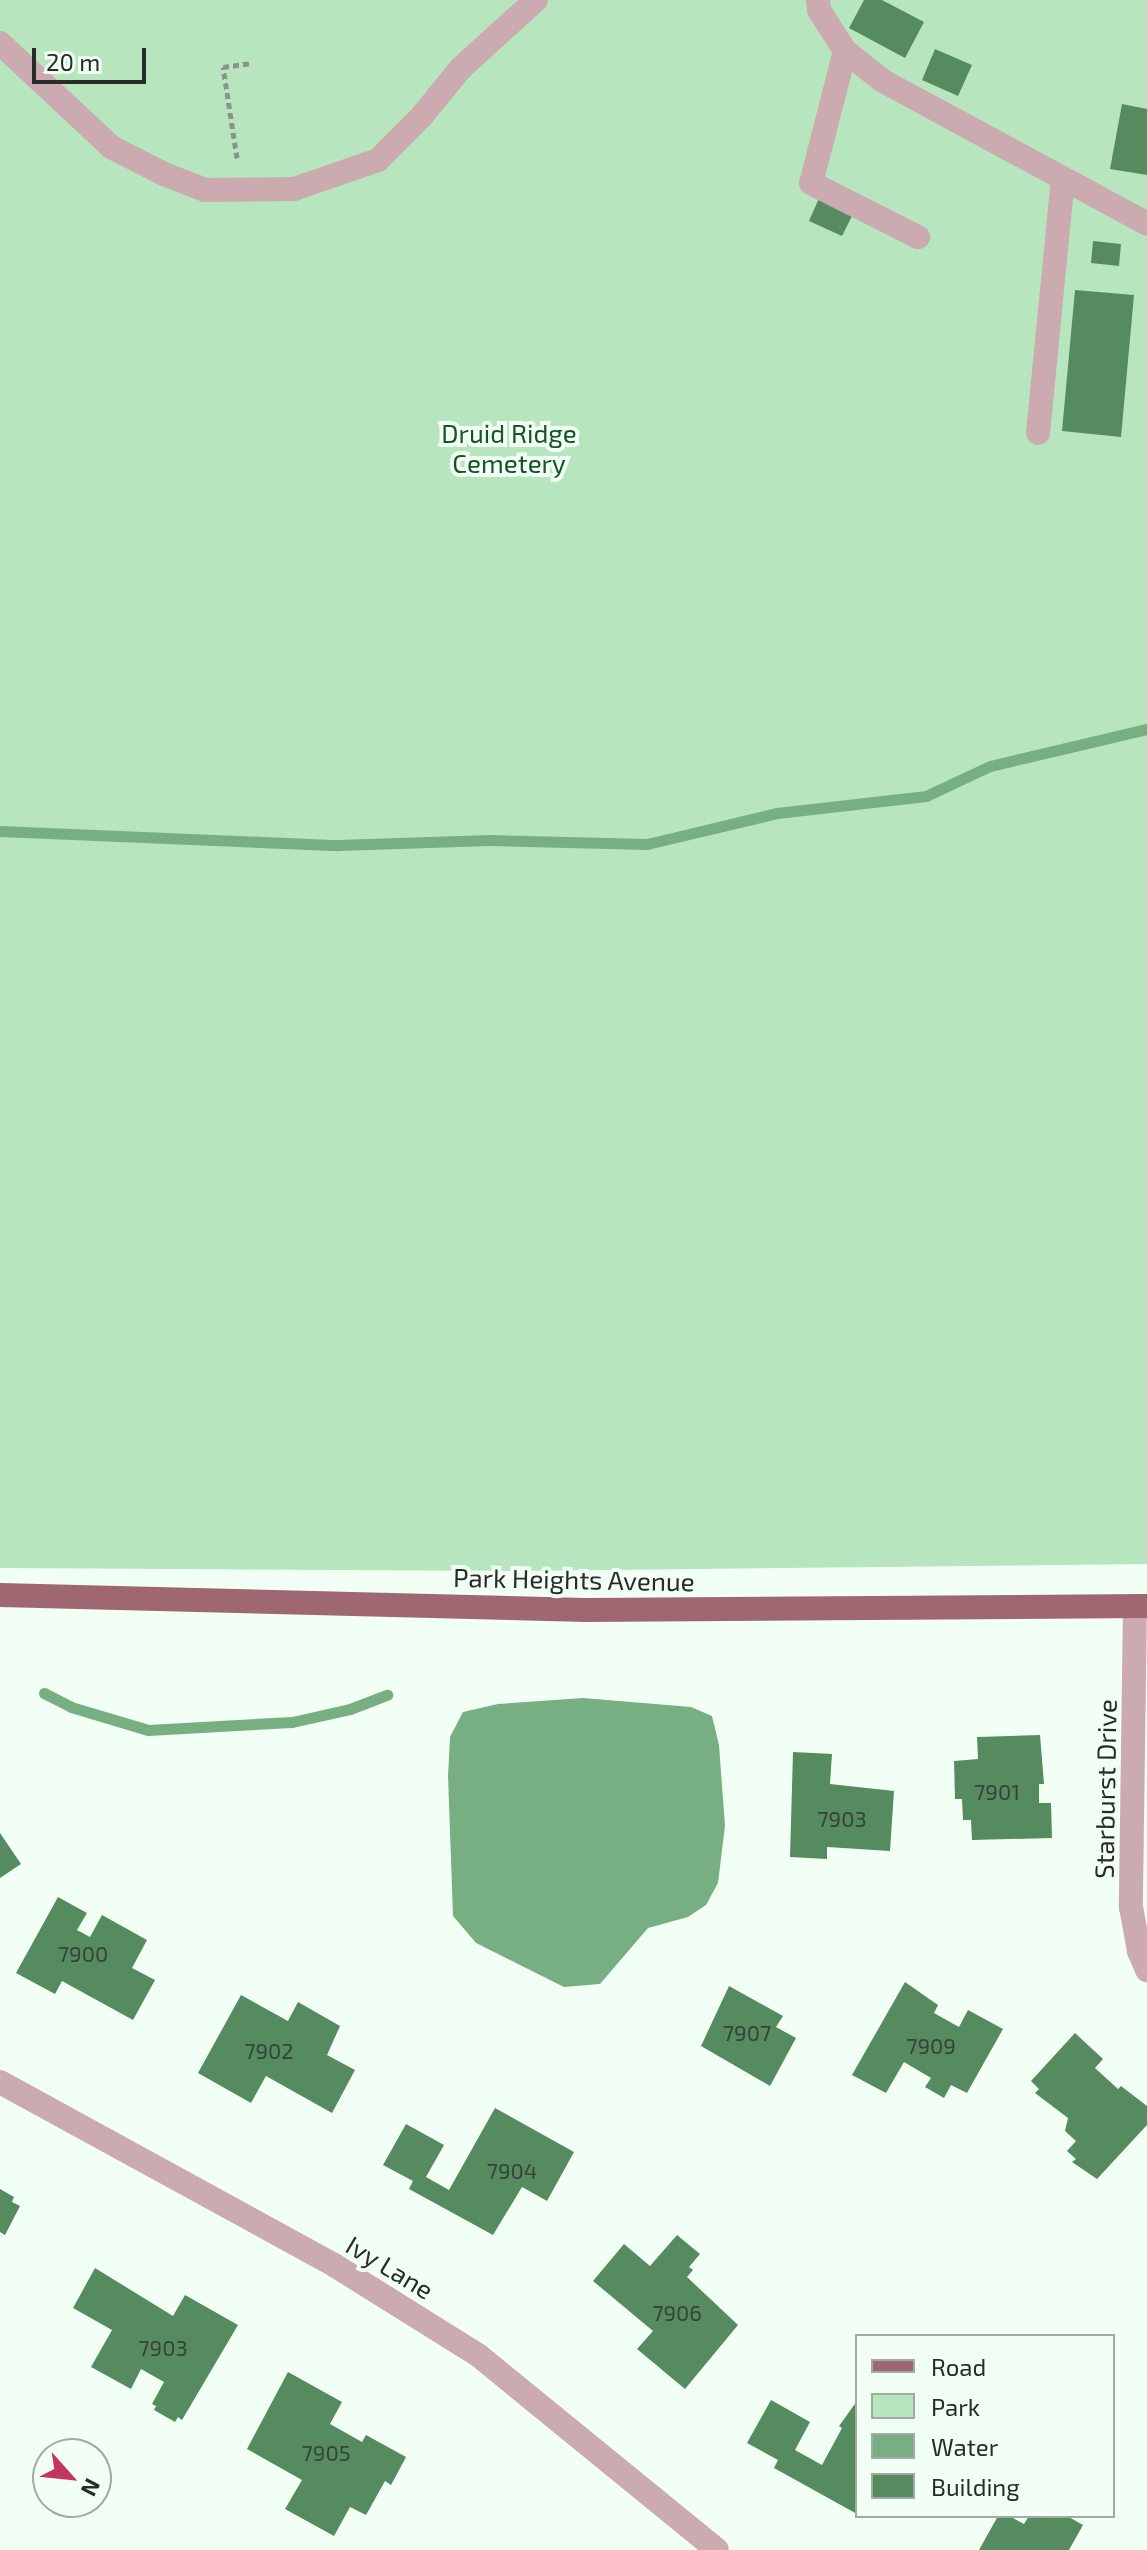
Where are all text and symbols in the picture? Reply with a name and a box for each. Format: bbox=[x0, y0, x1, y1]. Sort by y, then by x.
scale bar bbox=[36, 32, 150, 82]
text: 20 m bbox=[46, 47, 100, 76]
park label: Druid Ridge Cemetery bbox=[441, 417, 577, 478]
street label: Park Heights Avenue bbox=[453, 1561, 695, 1597]
street label: Starburst Drive bbox=[1088, 1699, 1122, 1879]
house number: 7901 bbox=[974, 1779, 1020, 1805]
house number: 7903 bbox=[817, 1806, 867, 1832]
house number: 7900 bbox=[58, 1941, 108, 1967]
house number: 7907 bbox=[723, 2020, 771, 2046]
house number: 7909 bbox=[906, 2033, 956, 2059]
house number: 7902 bbox=[244, 2038, 294, 2064]
house number: 7904 bbox=[487, 2158, 537, 2184]
street label: Ivy Lane bbox=[340, 2229, 440, 2305]
house number: 7906 bbox=[652, 2300, 702, 2326]
legend bbox=[855, 2334, 1115, 2518]
house number: 7903 bbox=[138, 2335, 188, 2361]
text: Road bbox=[931, 2352, 986, 2381]
text: Park bbox=[931, 2392, 980, 2421]
text: Water bbox=[931, 2432, 998, 2461]
north arrow bbox=[32, 2438, 112, 2518]
house number: 7905 bbox=[302, 2440, 350, 2466]
text: Building bbox=[931, 2472, 1020, 2501]
text: N bbox=[76, 2475, 107, 2501]

